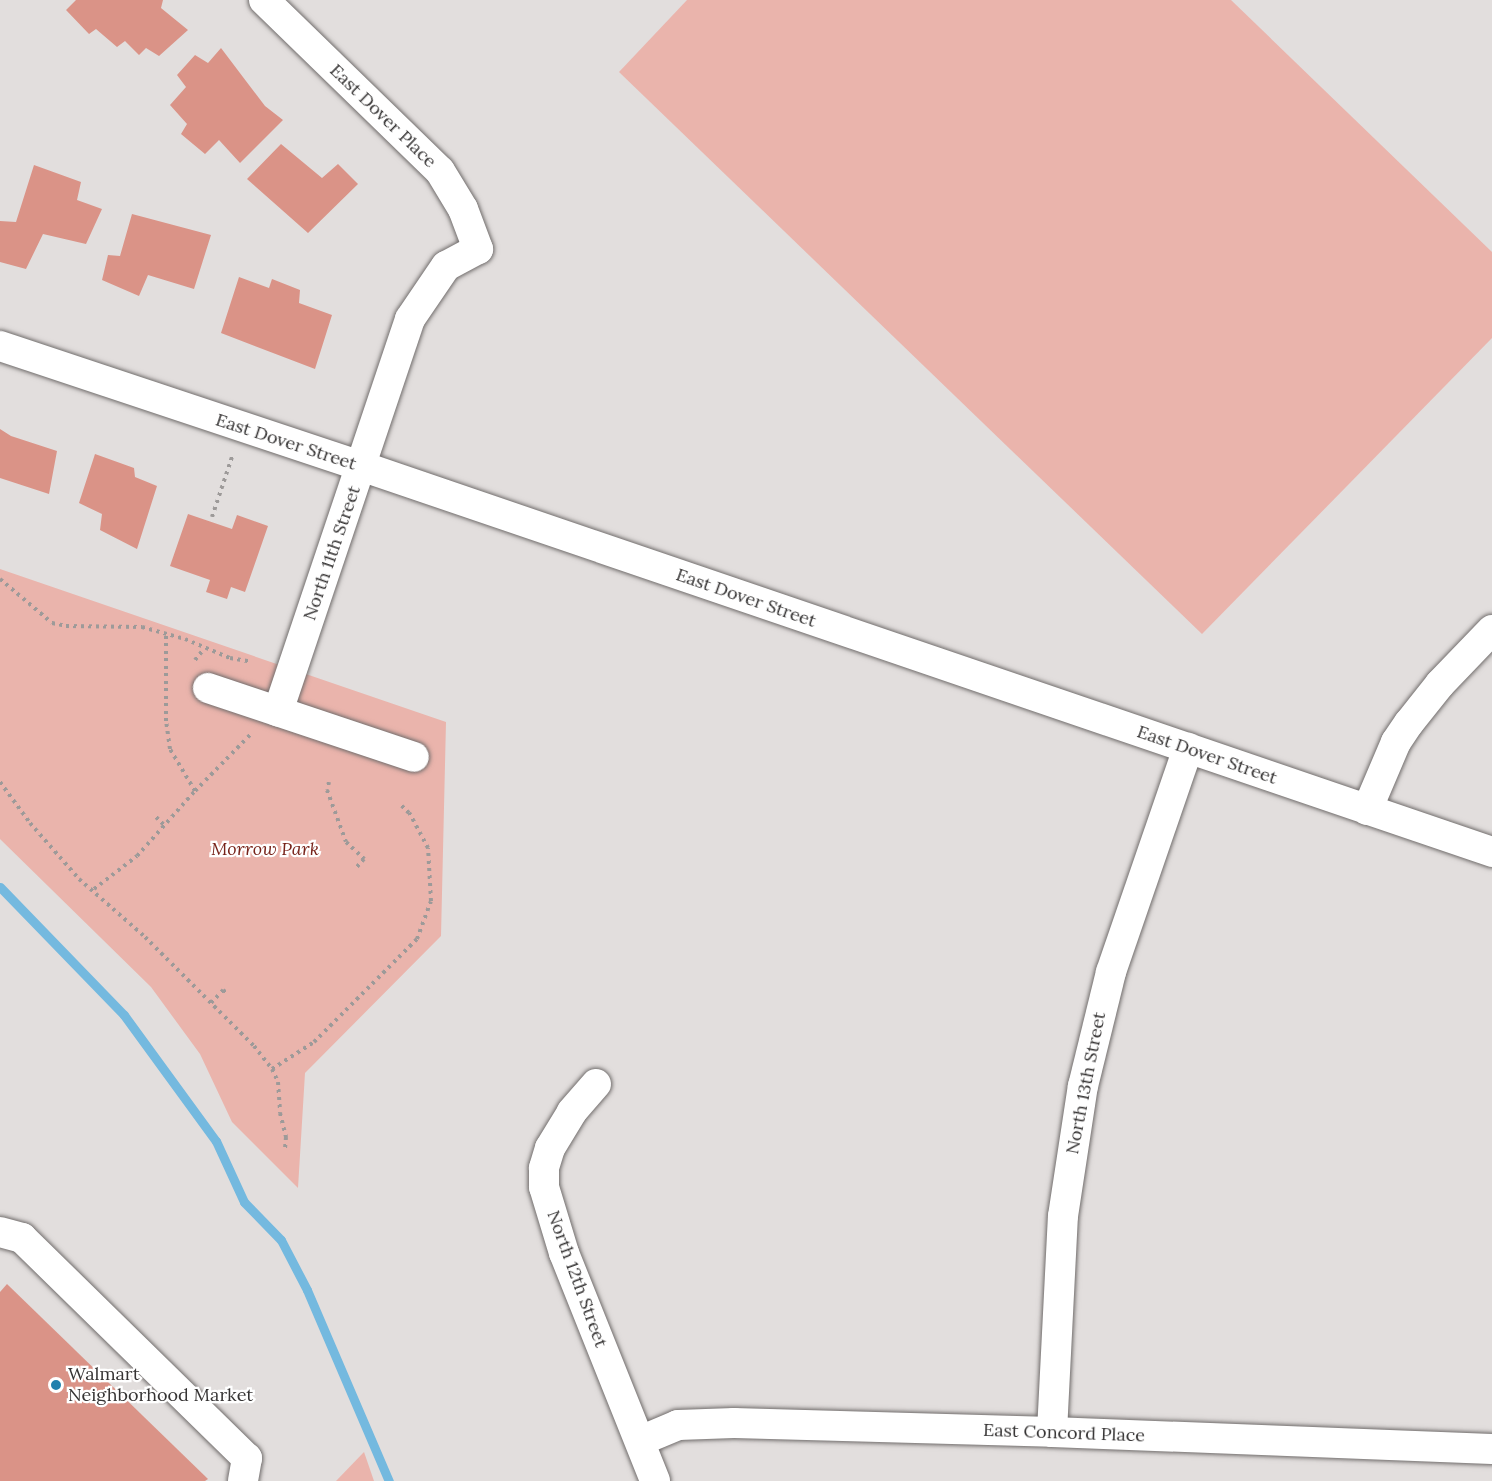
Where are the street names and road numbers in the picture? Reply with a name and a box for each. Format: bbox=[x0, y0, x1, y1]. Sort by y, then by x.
street label: East Dover Place bbox=[325, 60, 441, 172]
street label: East Dover Street bbox=[213, 409, 359, 475]
street label: North 11th Street bbox=[299, 483, 365, 623]
street label: East Dover Street bbox=[673, 564, 819, 632]
street label: East Dover Street bbox=[1134, 721, 1280, 789]
street label: North 13th Street bbox=[1062, 1010, 1110, 1156]
street label: North 12th Street bbox=[542, 1208, 612, 1350]
street label: East Concord Place bbox=[983, 1419, 1145, 1447]

